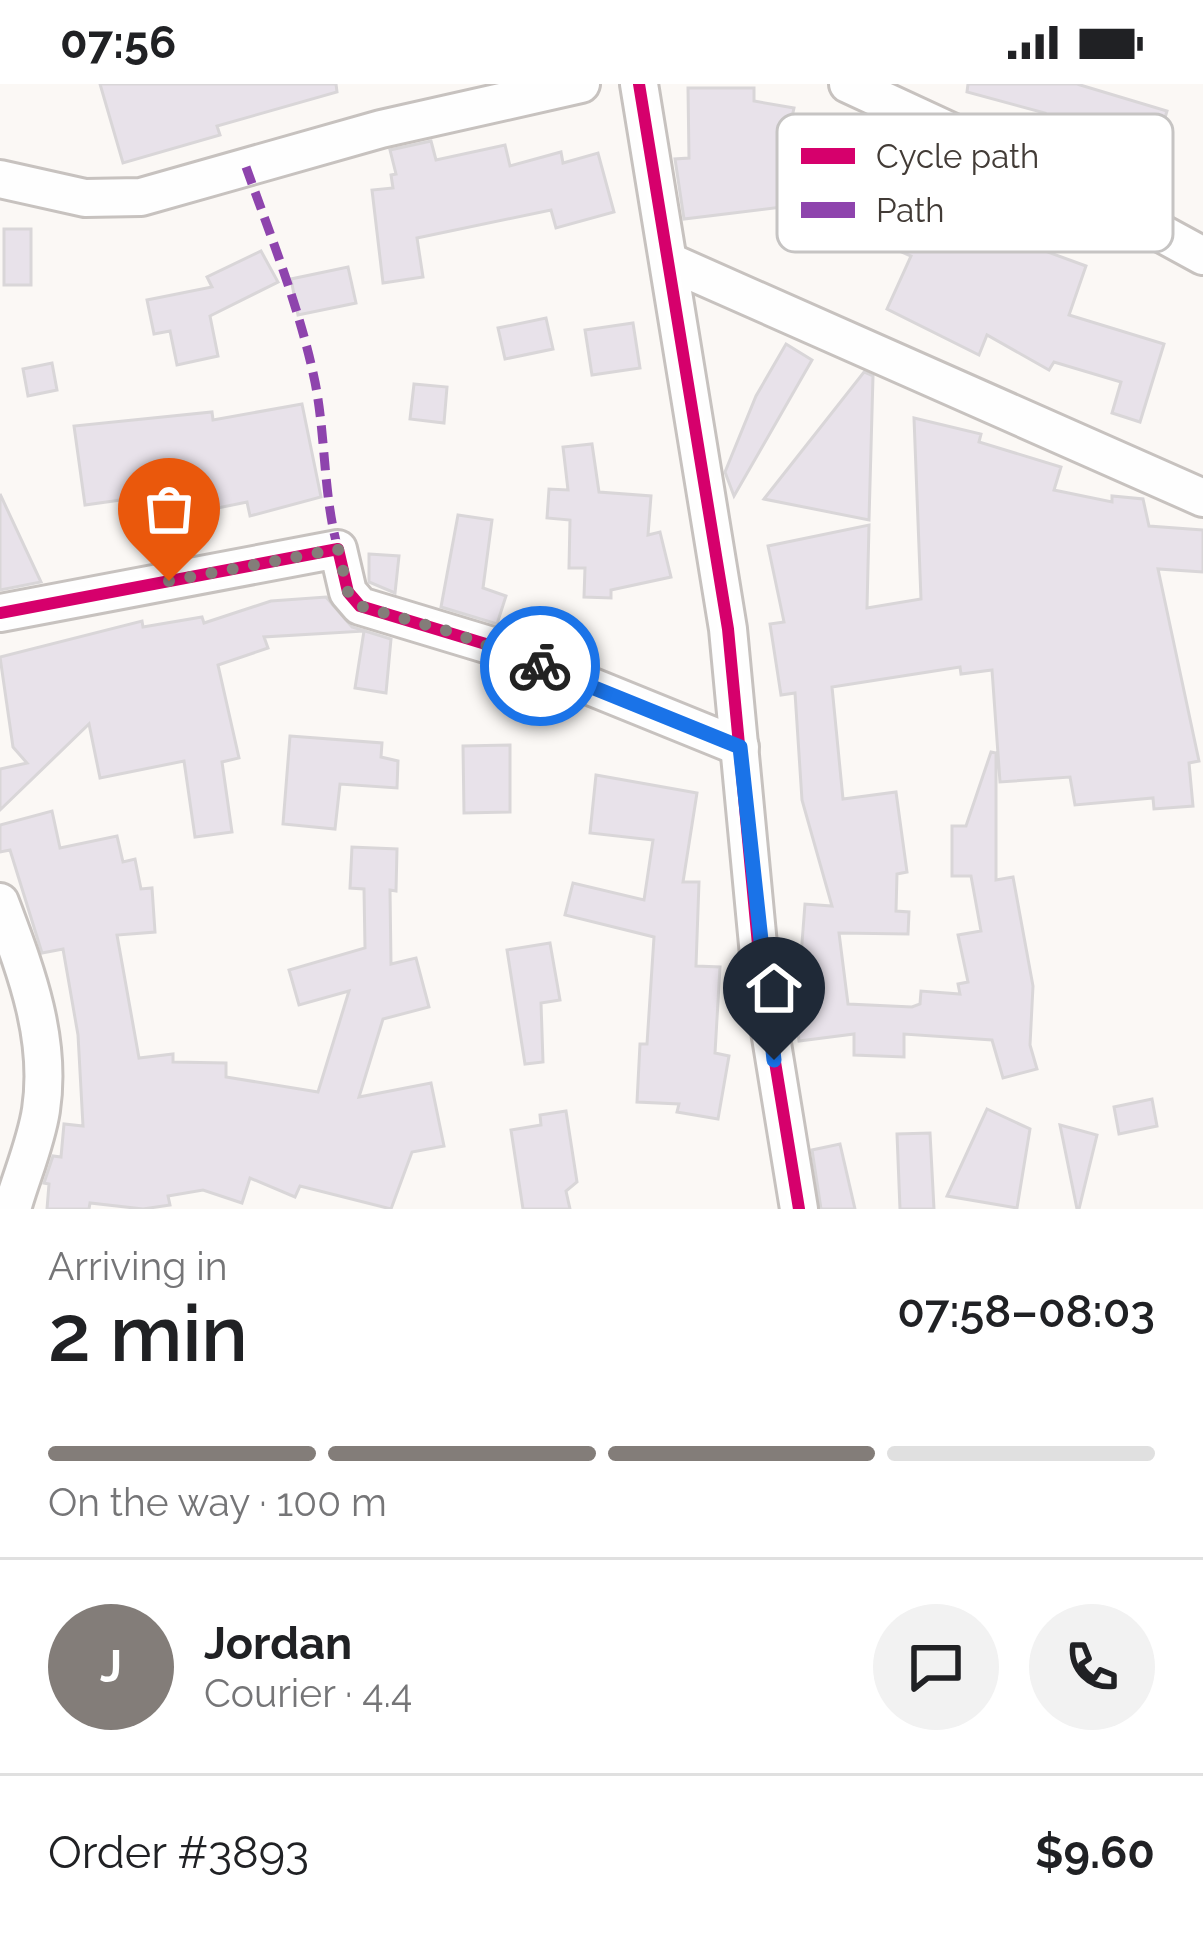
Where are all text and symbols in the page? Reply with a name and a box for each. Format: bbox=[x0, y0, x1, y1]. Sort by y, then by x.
text: 07:56 bbox=[60, 16, 176, 69]
legend bbox=[777, 114, 1173, 252]
text: Cycle path bbox=[876, 137, 1039, 176]
text: Path bbox=[876, 191, 945, 230]
pin bbox=[118, 458, 220, 581]
icon: bag bbox=[136, 476, 202, 542]
courier bbox=[480, 606, 600, 726]
icon: bike bbox=[507, 633, 573, 699]
pin bbox=[723, 937, 825, 1060]
icon: home bbox=[741, 955, 807, 1021]
text: Arriving in bbox=[48, 1243, 228, 1289]
text: 07:58–08:03 bbox=[897, 1285, 1155, 1338]
text: 2 min bbox=[48, 1288, 248, 1379]
text: On the way · 100 m bbox=[48, 1479, 387, 1525]
button: chat bbox=[873, 1604, 999, 1730]
button: phone bbox=[1029, 1604, 1155, 1730]
text: Jordan bbox=[204, 1617, 352, 1670]
text: J bbox=[100, 1640, 122, 1693]
text: Courier · 4.4 bbox=[204, 1670, 412, 1716]
text: Order #3893 bbox=[48, 1826, 309, 1879]
text: $9.60 bbox=[1035, 1826, 1155, 1879]

